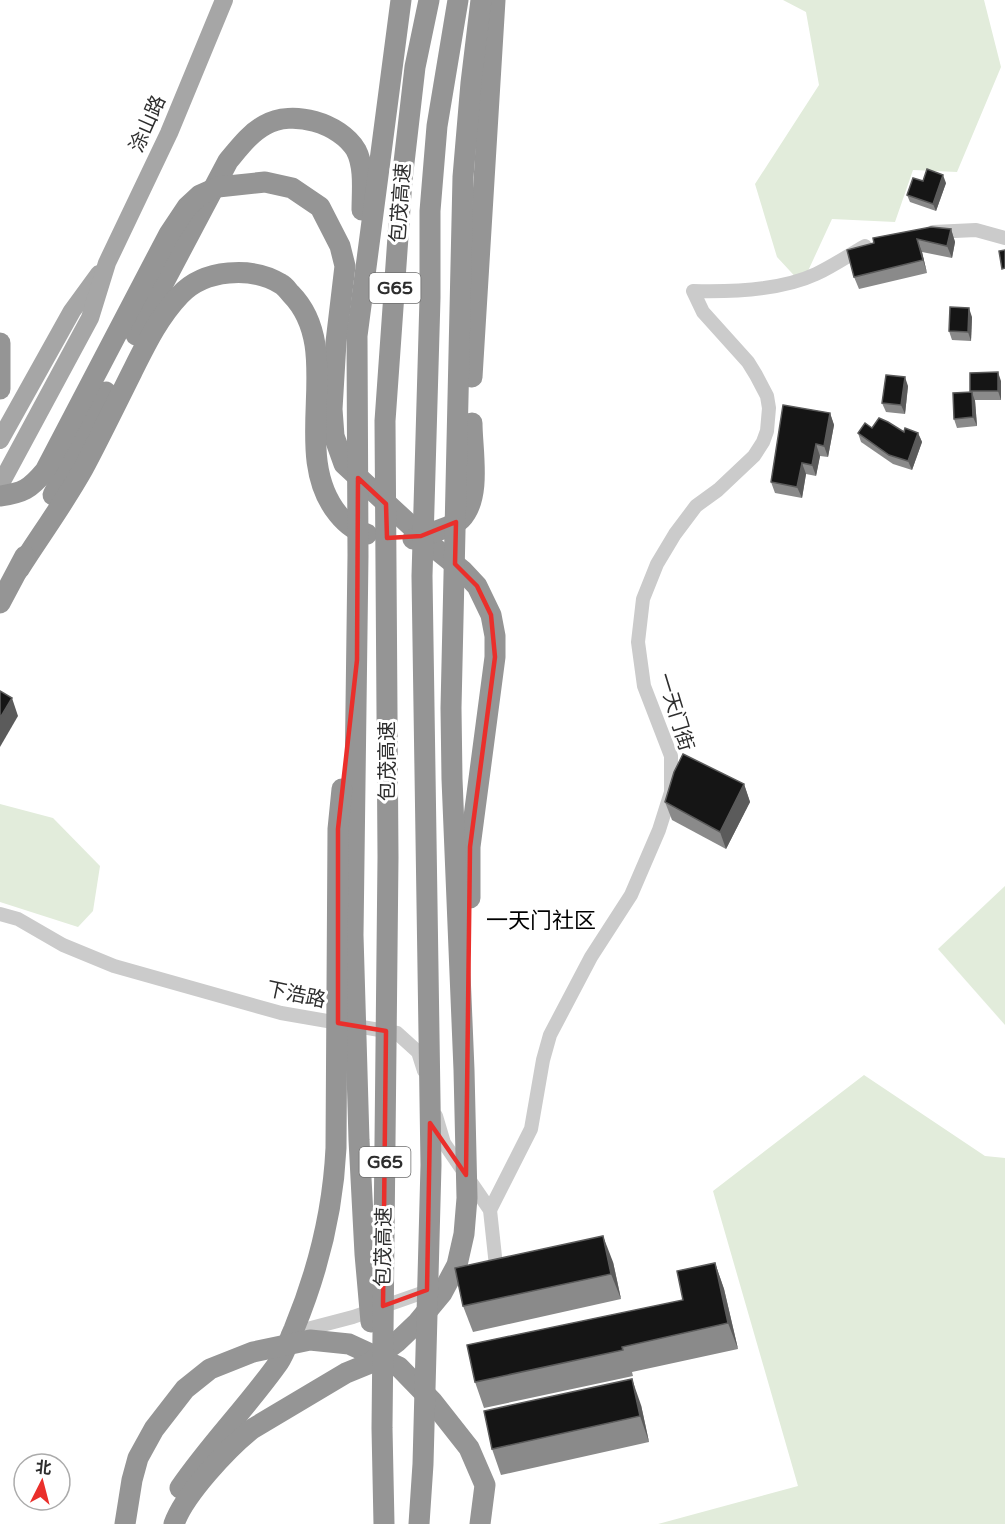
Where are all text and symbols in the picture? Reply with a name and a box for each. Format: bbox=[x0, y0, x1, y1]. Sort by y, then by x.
street label: 涂山路 bbox=[125, 92, 171, 156]
street label: 包茂高速 bbox=[386, 162, 416, 244]
road number: G65 bbox=[370, 273, 420, 303]
street label: 一天门街 bbox=[652, 670, 698, 754]
street label: 包茂高速 bbox=[376, 721, 400, 801]
district label: 一天门社区 bbox=[486, 908, 596, 934]
street label: 下浩路 bbox=[264, 977, 328, 1013]
road number: G65 bbox=[360, 1147, 410, 1177]
street label: 包茂高速 bbox=[371, 1207, 397, 1287]
north arrow bbox=[12, 1452, 72, 1512]
text: 北 bbox=[34, 1457, 52, 1479]

